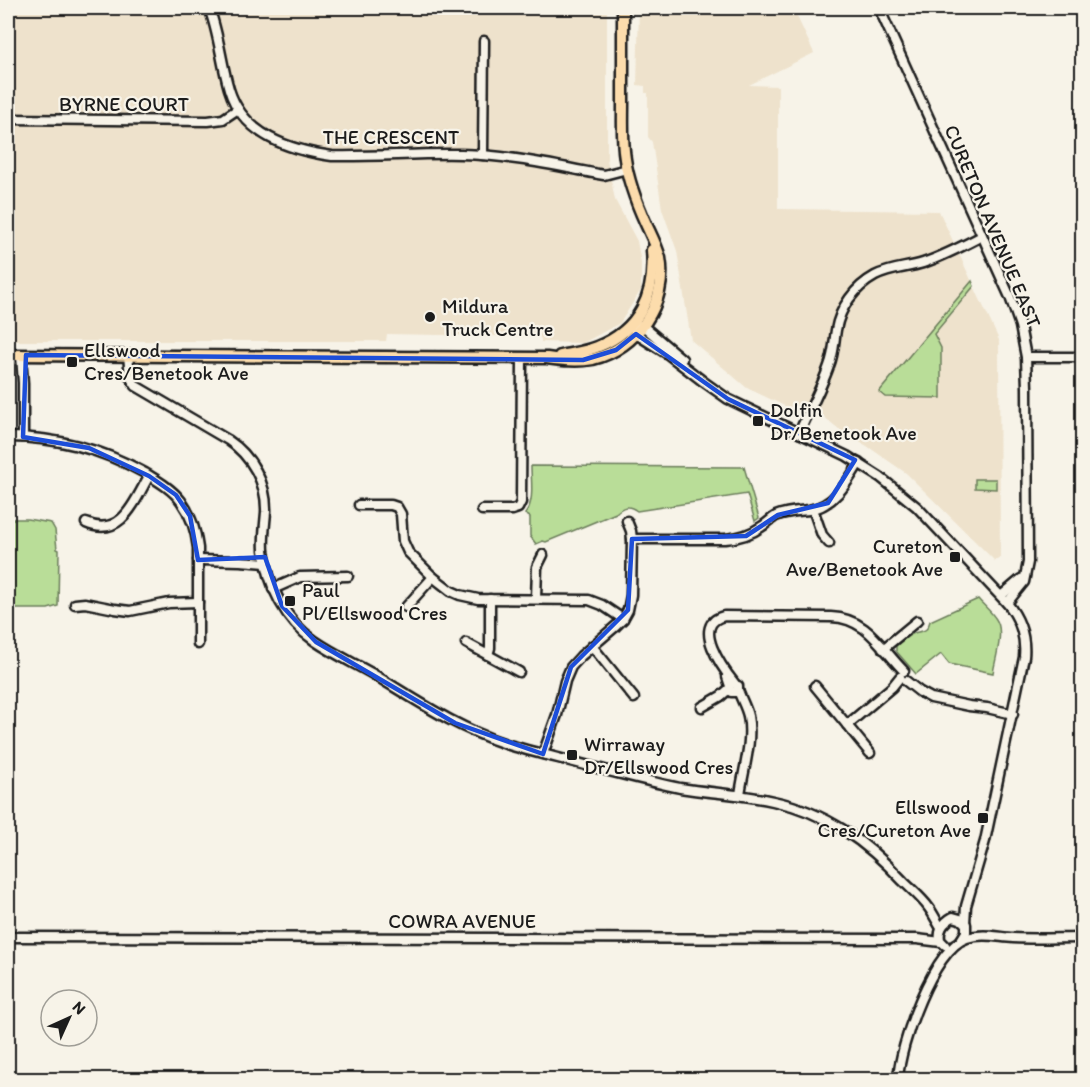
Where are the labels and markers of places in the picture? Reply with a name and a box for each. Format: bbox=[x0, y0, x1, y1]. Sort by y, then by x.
place label: Mildura Truck Centre bbox=[442, 294, 553, 341]
marker: Mildura Truck Centre bbox=[423, 310, 437, 324]
place label: Ellswood Cres/Benetook Ave bbox=[84, 338, 249, 385]
marker: Ellswood Cres/Benetook Ave bbox=[65, 355, 79, 369]
place label: Dolfin Dr/Benetook Ave bbox=[770, 398, 917, 445]
marker: Dolfin Dr/Benetook Ave bbox=[751, 414, 765, 428]
place label: Cureton Ave/Benetook Ave bbox=[786, 534, 943, 581]
marker: Cureton Ave/Benetook Ave bbox=[948, 550, 962, 564]
place label: Paul Pl/Ellswood Cres bbox=[302, 578, 448, 625]
marker: Paul Pl/Ellswood Cres bbox=[283, 594, 297, 608]
place label: Wirraway Dr/Ellswood Cres bbox=[584, 732, 734, 779]
marker: Wirraway Dr/Ellswood Cres bbox=[565, 748, 579, 762]
place label: Ellswood Cres/Cureton Ave bbox=[818, 795, 971, 842]
marker: Ellswood Cres/Cureton Ave bbox=[976, 811, 990, 825]

